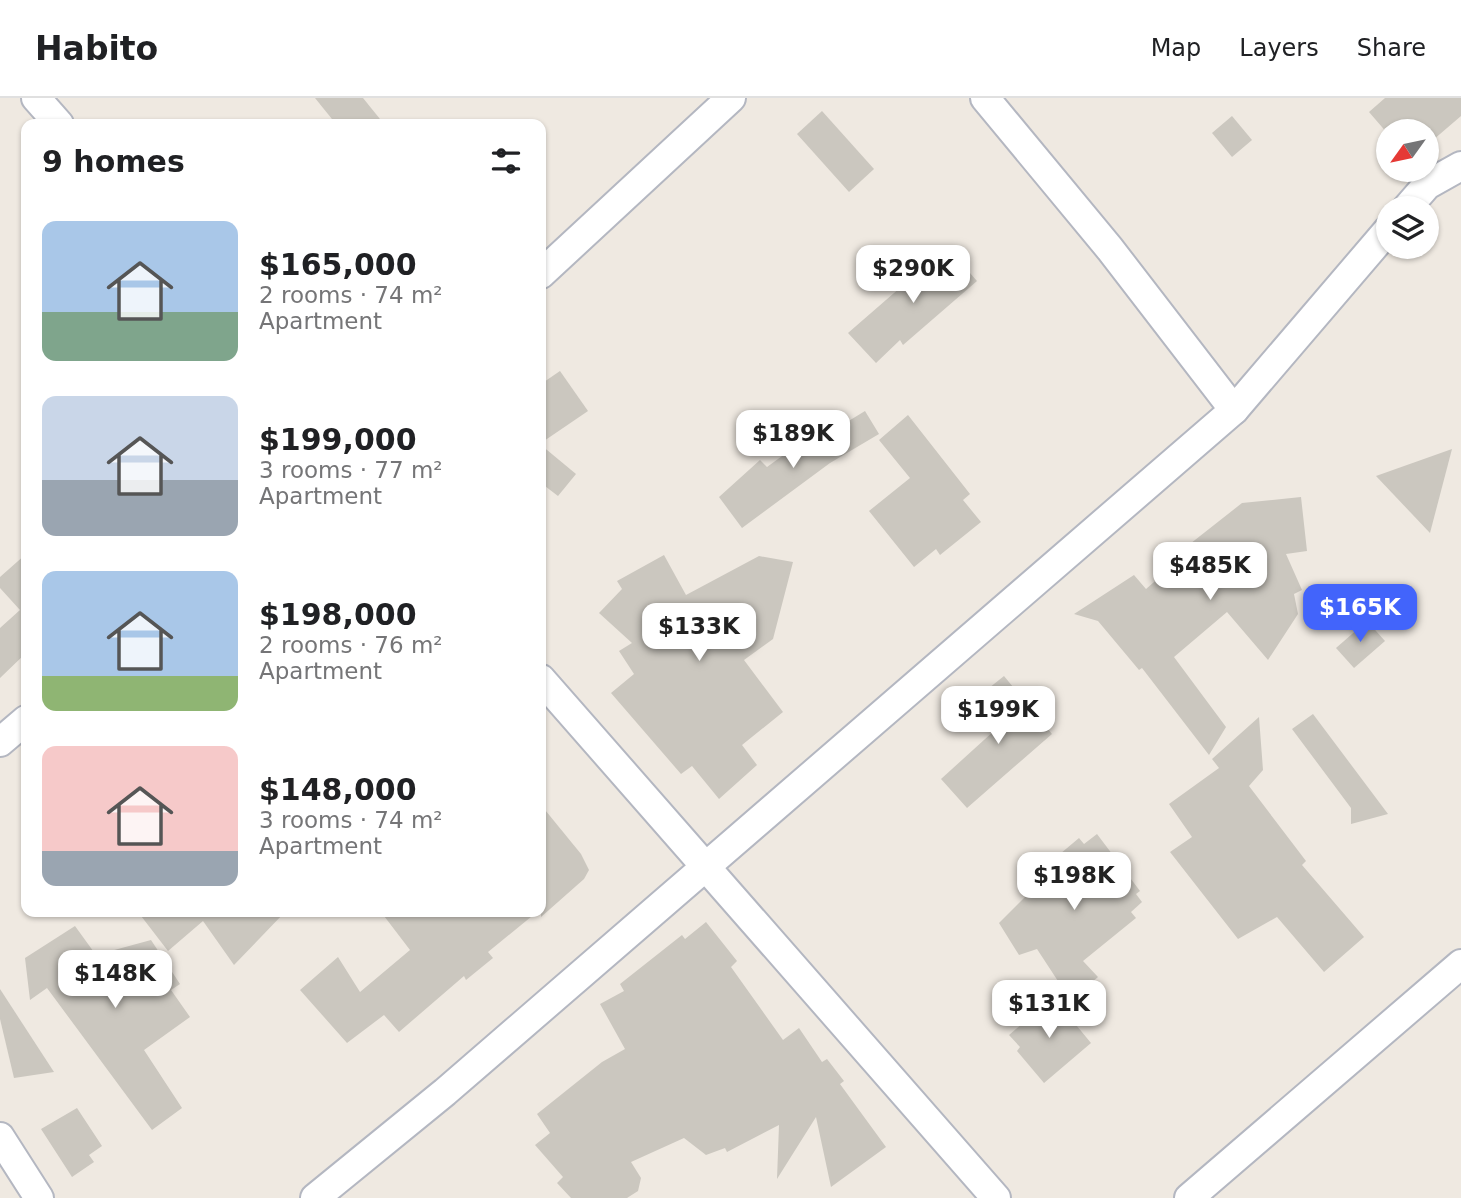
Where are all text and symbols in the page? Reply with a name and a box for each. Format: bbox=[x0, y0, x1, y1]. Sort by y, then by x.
text: Habito bbox=[35, 29, 158, 68]
text: Map bbox=[1151, 34, 1201, 62]
text: Layers bbox=[1239, 34, 1319, 62]
text: Share bbox=[1357, 34, 1426, 62]
north arrow bbox=[1376, 119, 1438, 182]
map controls bbox=[1376, 119, 1439, 259]
icon: filters bbox=[487, 142, 525, 180]
text: 9 homes bbox=[42, 144, 185, 179]
button: layers bbox=[1376, 196, 1439, 259]
pin: $290K bbox=[864, 246, 962, 305]
text: $165,000 bbox=[259, 247, 417, 282]
icon: home bbox=[98, 249, 182, 333]
text: $290K bbox=[872, 255, 954, 281]
text: 2 rooms · 74 m² bbox=[259, 282, 443, 308]
text: Apartment bbox=[259, 308, 382, 334]
pin: $189K bbox=[744, 410, 842, 470]
text: $189K bbox=[752, 420, 834, 446]
text: $199,000 bbox=[259, 422, 417, 457]
icon: home bbox=[98, 424, 182, 508]
text: 3 rooms · 77 m² bbox=[259, 457, 443, 483]
text: Apartment bbox=[259, 483, 382, 509]
pin: $485K bbox=[1161, 542, 1259, 602]
text: $485K bbox=[1169, 552, 1251, 578]
pin: $165K bbox=[1311, 584, 1409, 644]
text: $165K bbox=[1319, 594, 1401, 620]
text: $198,000 bbox=[259, 597, 417, 632]
icon: home bbox=[98, 599, 182, 683]
pin: $133K bbox=[650, 603, 748, 663]
text: $133K bbox=[658, 613, 740, 639]
text: 2 rooms · 76 m² bbox=[259, 632, 443, 658]
text: Apartment bbox=[259, 658, 382, 684]
pin: $199K bbox=[949, 686, 1047, 746]
text: $199K bbox=[957, 696, 1039, 722]
text: $148,000 bbox=[259, 772, 417, 807]
icon: home bbox=[98, 774, 182, 858]
text: 3 rooms · 74 m² bbox=[259, 807, 443, 833]
text: Apartment bbox=[259, 833, 382, 859]
pin: $198K bbox=[1025, 852, 1123, 912]
text: $198K bbox=[1033, 862, 1115, 888]
pin: $148K bbox=[66, 950, 164, 1010]
text: $148K bbox=[74, 960, 156, 986]
pin: $131K bbox=[1000, 981, 1098, 1040]
text: $131K bbox=[1008, 990, 1090, 1016]

